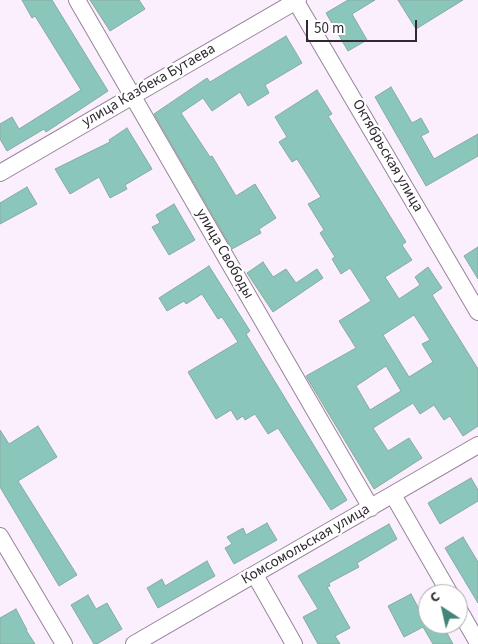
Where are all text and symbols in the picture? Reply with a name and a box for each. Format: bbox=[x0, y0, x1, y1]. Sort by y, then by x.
scale bar bbox=[308, 10, 419, 42]
text: 50 m bbox=[314, 18, 344, 39]
street label: улица Казбека Бутаева bbox=[79, 40, 219, 132]
street label: Октябрьская улица bbox=[348, 97, 426, 215]
street label: улица Свободы bbox=[191, 206, 257, 302]
street label: Комсомольская улица bbox=[238, 501, 374, 589]
north arrow bbox=[418, 584, 468, 634]
text: С bbox=[426, 587, 444, 608]

